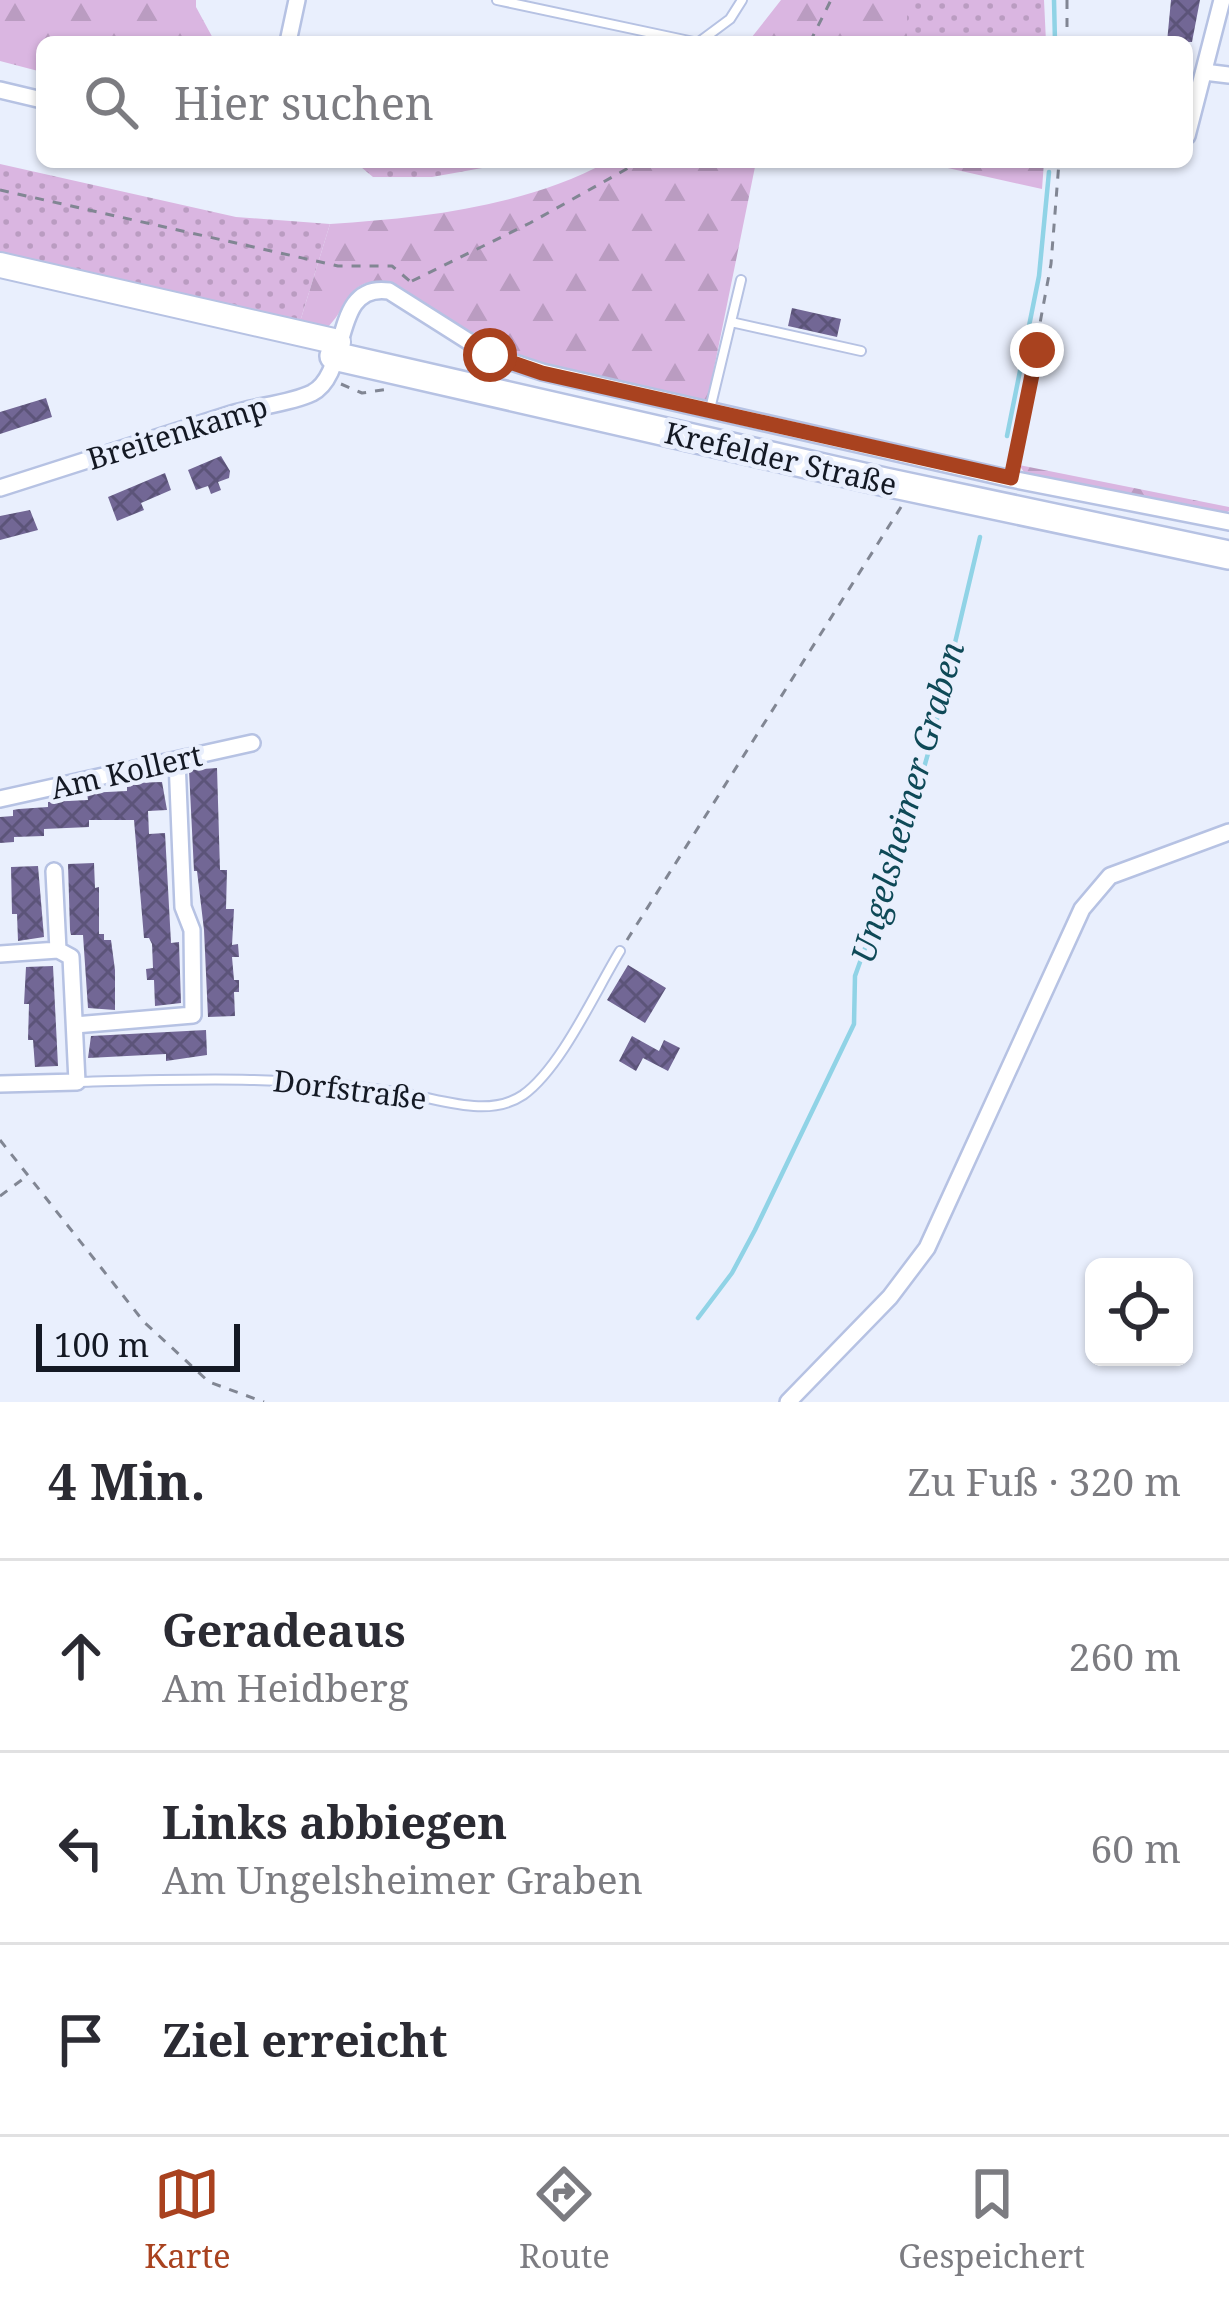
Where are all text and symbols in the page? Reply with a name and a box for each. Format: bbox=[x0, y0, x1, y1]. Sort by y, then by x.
search box bbox=[36, 36, 1193, 168]
icon: search bbox=[78, 69, 144, 135]
text: Hier suchen bbox=[174, 72, 434, 133]
route end bbox=[1010, 323, 1064, 377]
route start bbox=[463, 328, 517, 382]
street label: Breitenkamp bbox=[82, 385, 272, 479]
street label: Krefelder Straße bbox=[661, 411, 901, 505]
water label: Ungelsheimer Graben bbox=[840, 636, 974, 968]
street label: Am Kollert bbox=[46, 734, 206, 808]
street label: Dorfstraße bbox=[271, 1059, 429, 1119]
map controls bbox=[1085, 1258, 1193, 1366]
button: locate bbox=[1085, 1258, 1193, 1366]
scale bar bbox=[36, 1318, 240, 1371]
text: 100 m bbox=[54, 1322, 149, 1367]
text: 4 Min. bbox=[48, 1445, 206, 1515]
text: Zu Fuß · 320 m bbox=[908, 1454, 1181, 1507]
text: Geradeaus bbox=[162, 1599, 406, 1660]
icon: ahead bbox=[48, 1623, 114, 1689]
text: 260 m bbox=[1069, 1629, 1181, 1682]
text: Am Heidberg bbox=[162, 1660, 409, 1713]
text: Links abbiegen bbox=[162, 1791, 507, 1852]
icon: left bbox=[48, 1815, 114, 1881]
text: 60 m bbox=[1090, 1821, 1181, 1874]
text: Am Ungelsheimer Graben bbox=[162, 1852, 643, 1905]
icon: arrive bbox=[48, 2007, 114, 2073]
text: Ziel erreicht bbox=[162, 2009, 447, 2070]
tab: Karte bbox=[144, 2161, 231, 2278]
tab: Route bbox=[519, 2161, 610, 2278]
tab: Gespeichert bbox=[898, 2161, 1085, 2278]

